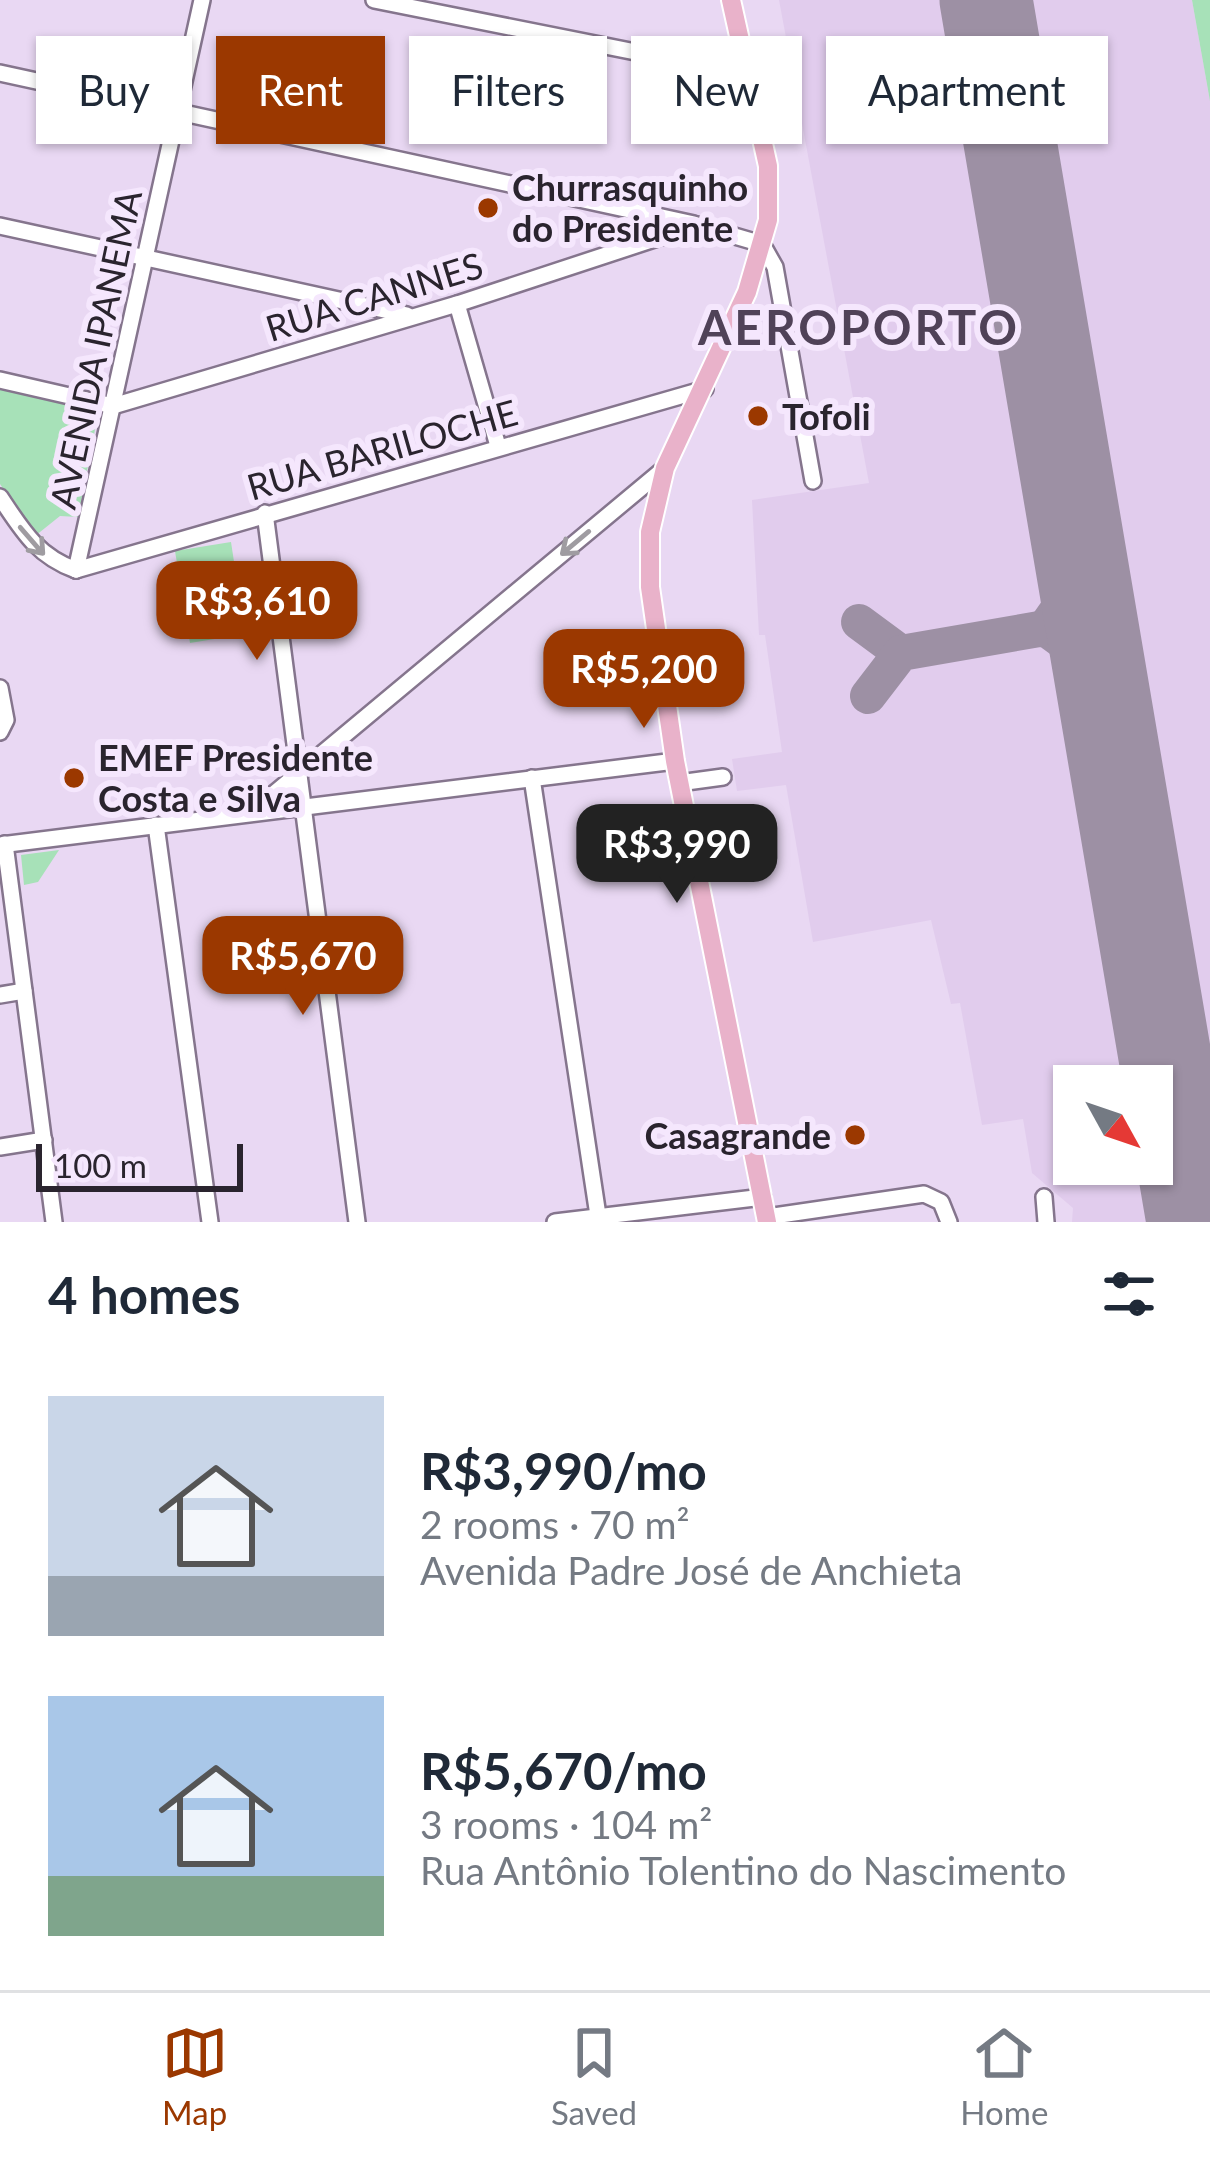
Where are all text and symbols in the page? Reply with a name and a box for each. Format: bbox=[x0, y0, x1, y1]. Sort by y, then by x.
chip: Buy bbox=[36, 36, 192, 144]
chip: Rent bbox=[216, 36, 385, 144]
chip: Filters bbox=[409, 36, 607, 144]
chip: New bbox=[631, 36, 802, 144]
chip: Apartment bbox=[826, 36, 1108, 144]
place label: Churrasquinho do Presidente bbox=[512, 165, 748, 250]
street label: AVENIDA IPANEMA bbox=[40, 185, 150, 512]
marker: Churrasquinho do Presidente bbox=[475, 195, 501, 221]
street label: RUA CANNES bbox=[260, 242, 488, 350]
district label: AEROPORTO bbox=[697, 298, 1020, 355]
street label: RUA BARILOCHE bbox=[242, 389, 522, 509]
place label: Tofoli bbox=[782, 394, 871, 438]
marker: Tofoli bbox=[745, 403, 771, 429]
one-way arrow bbox=[18, 525, 45, 555]
one-way arrow bbox=[560, 529, 591, 556]
pin: R$3,610 bbox=[146, 561, 368, 663]
text: R$3,610 bbox=[183, 577, 331, 623]
pin: R$5,200 bbox=[533, 629, 755, 731]
text: R$5,200 bbox=[570, 645, 718, 691]
place label: EMEF Presidente Costa e Silva bbox=[98, 735, 373, 820]
marker: EMEF Presidente Costa e Silva bbox=[61, 765, 87, 791]
pin: R$3,990 bbox=[566, 804, 788, 906]
text: R$3,990 bbox=[603, 820, 751, 866]
pin: R$5,670 bbox=[192, 916, 414, 1018]
text: R$5,670 bbox=[229, 932, 377, 978]
north arrow bbox=[1053, 1065, 1173, 1185]
map controls bbox=[1053, 1065, 1173, 1185]
place label: Casagrande bbox=[644, 1113, 831, 1157]
marker: Casagrande bbox=[842, 1122, 868, 1148]
scale bar bbox=[36, 1138, 243, 1191]
text: 100 m bbox=[54, 1145, 147, 1185]
icon: filters bbox=[1096, 1261, 1162, 1327]
text: 4 homes bbox=[48, 1264, 240, 1325]
text: R$3,990/mo bbox=[420, 1440, 707, 1501]
icon: home bbox=[144, 1444, 288, 1588]
text: 2 rooms · 70 m² bbox=[420, 1501, 690, 1547]
text: Avenida Padre José de Anchieta bbox=[420, 1547, 962, 1593]
text: R$5,670/mo bbox=[420, 1740, 707, 1801]
icon: home bbox=[144, 1744, 288, 1888]
text: 3 rooms · 104 m² bbox=[420, 1801, 712, 1847]
text: Rua Antônio Tolentino do Nascimento bbox=[420, 1847, 1066, 1893]
tab: Map bbox=[162, 2020, 228, 2132]
tab: Saved bbox=[551, 2020, 637, 2132]
tab: Home bbox=[960, 2020, 1048, 2132]

